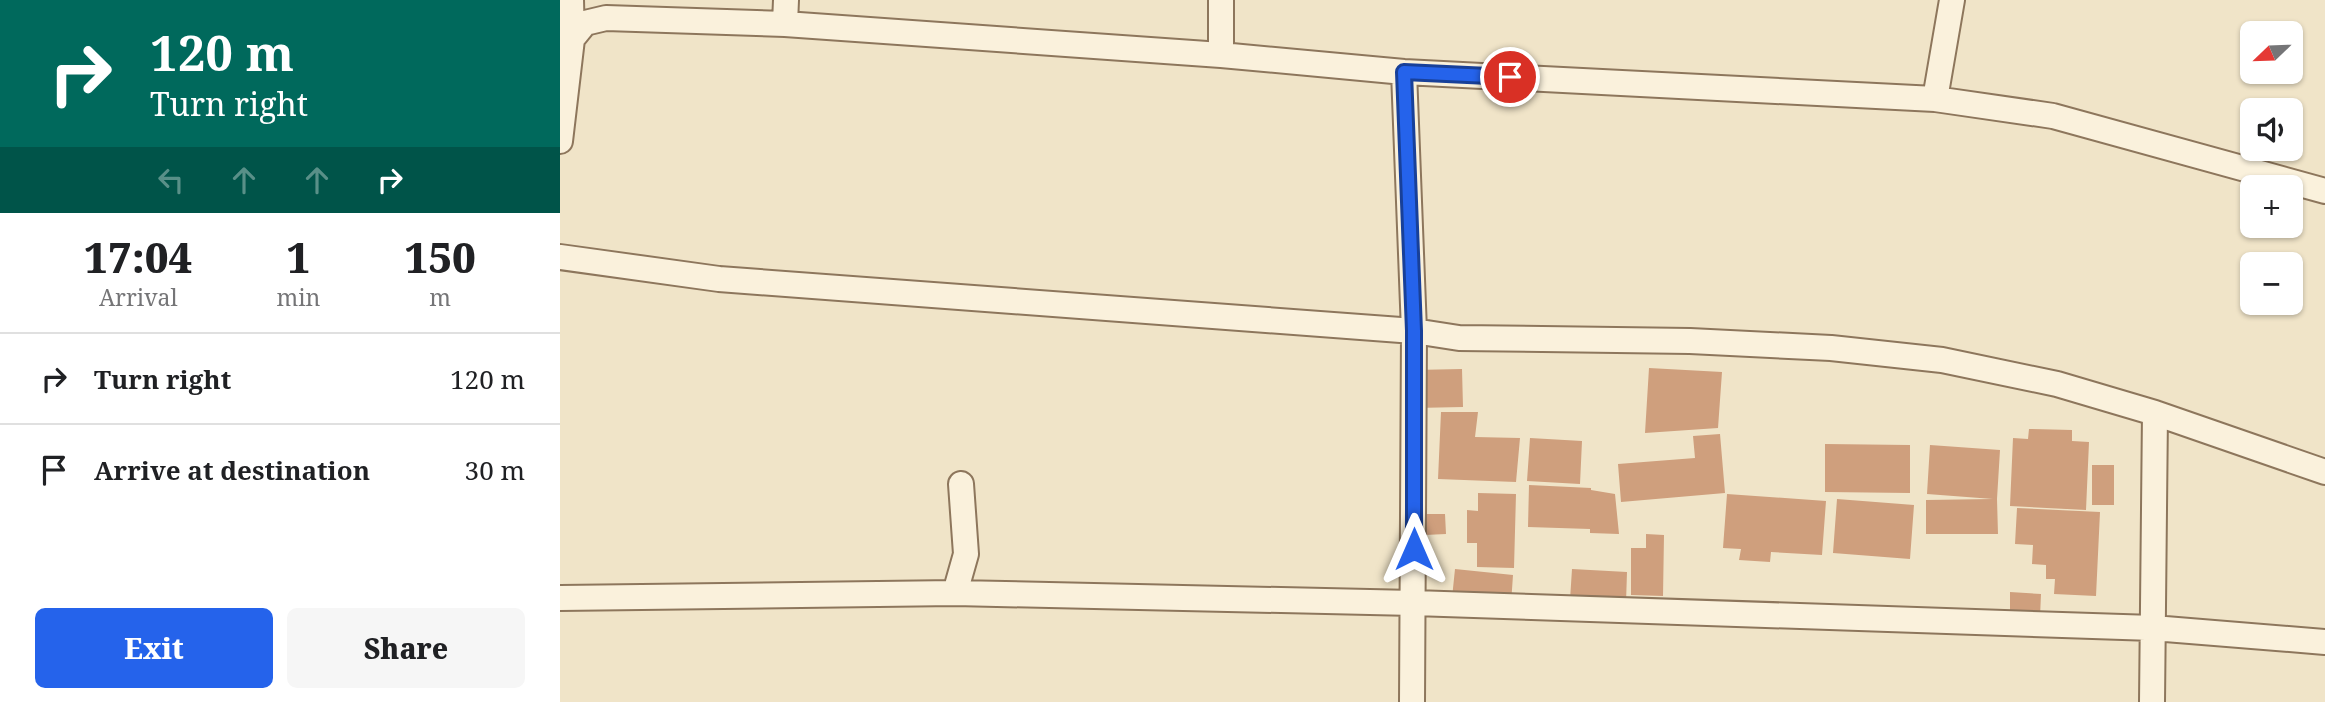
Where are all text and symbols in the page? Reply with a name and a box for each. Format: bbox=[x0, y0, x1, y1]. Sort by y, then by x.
text: 120 m bbox=[150, 19, 294, 85]
north arrow bbox=[2240, 21, 2303, 84]
map controls bbox=[2240, 21, 2303, 315]
icon: right bbox=[35, 28, 126, 119]
pin bbox=[1480, 47, 1540, 107]
icon: arrive bbox=[1491, 58, 1529, 96]
text: Turn right bbox=[150, 82, 308, 125]
button: sound bbox=[2240, 98, 2303, 161]
icon: left bbox=[152, 161, 190, 199]
icon: ahead bbox=[225, 161, 263, 199]
icon: ahead bbox=[298, 161, 336, 199]
icon: right bbox=[371, 161, 409, 199]
button: + bbox=[2240, 175, 2303, 238]
text: 17:04 bbox=[84, 228, 192, 285]
text: 1 bbox=[287, 228, 310, 285]
text: 150 bbox=[404, 228, 476, 285]
button: − bbox=[2240, 252, 2303, 315]
text: Arrival bbox=[99, 281, 178, 313]
text: min bbox=[276, 281, 320, 313]
text: m bbox=[429, 281, 451, 313]
icon: right bbox=[35, 360, 73, 398]
text: Turn right bbox=[94, 361, 231, 397]
text: 120 m bbox=[450, 361, 525, 397]
icon: arrive bbox=[35, 451, 73, 489]
text: Arrive at destination bbox=[94, 452, 370, 488]
text: 30 m bbox=[465, 452, 525, 488]
position arrow bbox=[1377, 512, 1451, 586]
button: Exit bbox=[35, 608, 273, 688]
button: Share bbox=[287, 608, 525, 688]

